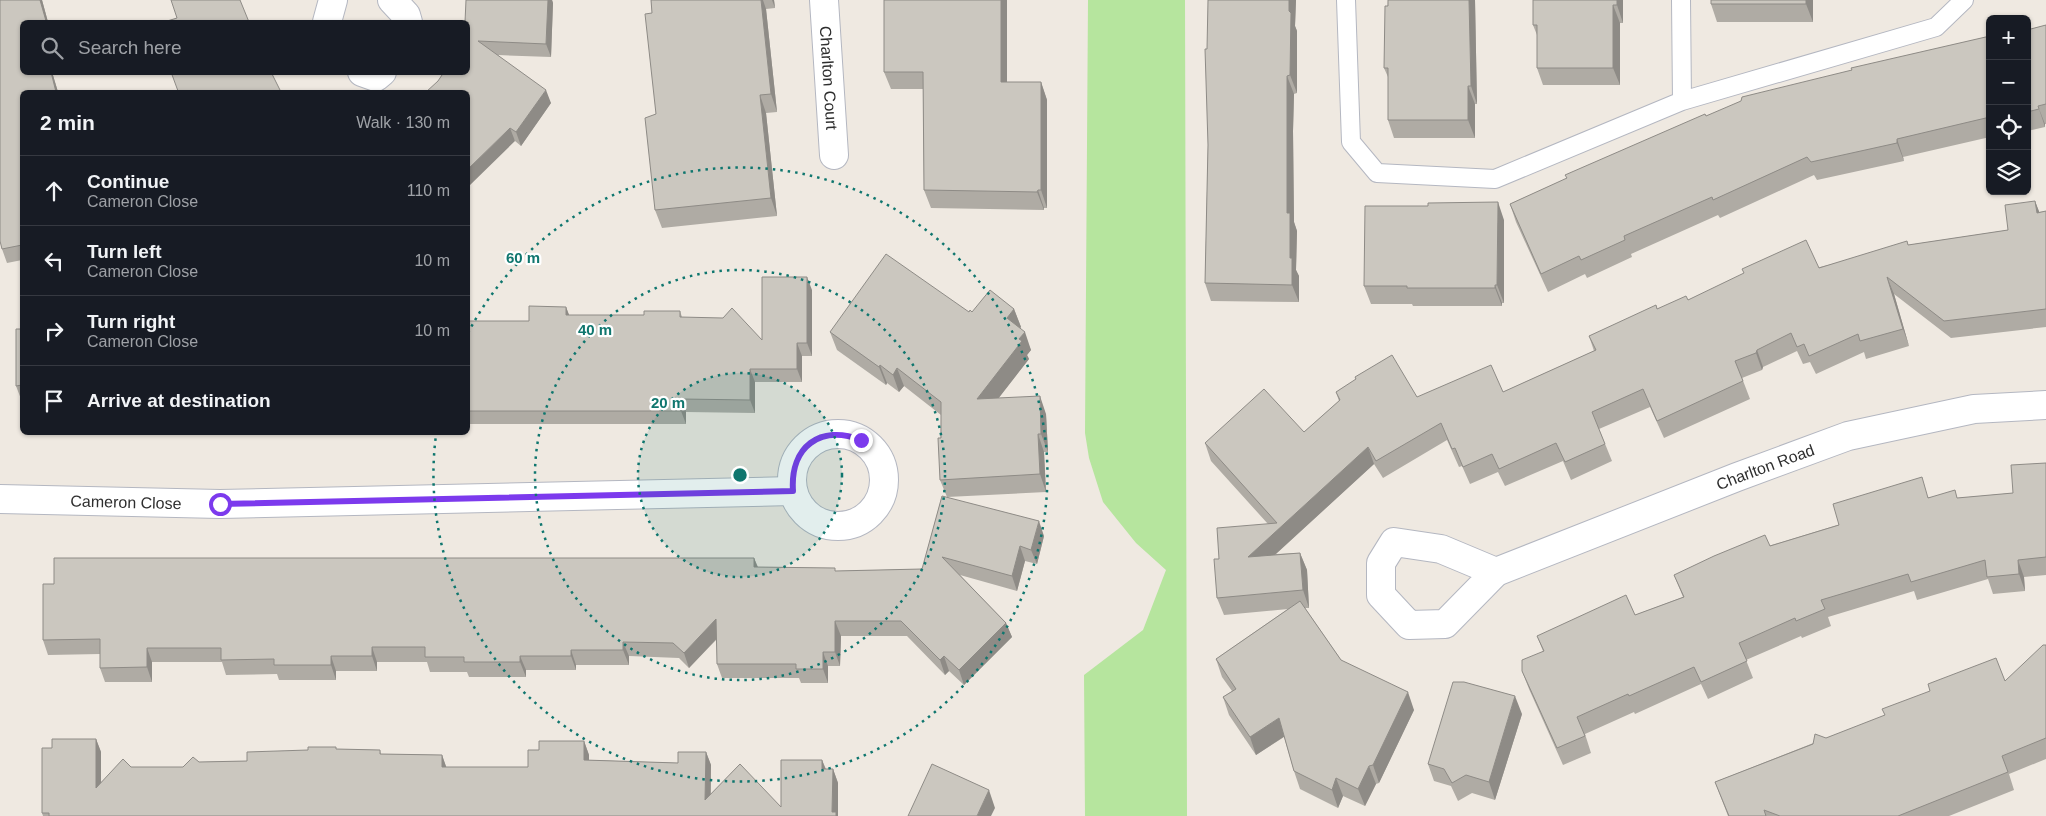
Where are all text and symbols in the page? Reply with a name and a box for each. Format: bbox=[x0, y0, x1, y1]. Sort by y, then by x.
map controls bbox=[1986, 15, 2031, 195]
button: + bbox=[1986, 15, 2031, 60]
search box bbox=[20, 20, 470, 75]
street label: Charlton Court bbox=[817, 25, 841, 131]
icon: search bbox=[38, 34, 66, 62]
text: Search here bbox=[78, 37, 182, 58]
button: − bbox=[1986, 60, 2031, 105]
button: locate bbox=[1986, 105, 2031, 150]
text: 2 min bbox=[40, 111, 95, 134]
text: Walk · 130 m bbox=[356, 114, 450, 131]
button: layers bbox=[1986, 150, 2031, 195]
text: Continue bbox=[87, 171, 169, 192]
icon: ahead bbox=[40, 177, 68, 205]
text: 110 m bbox=[407, 182, 450, 199]
text: Cameron Close bbox=[87, 193, 198, 210]
text: Turn left bbox=[87, 241, 162, 262]
icon: left bbox=[40, 247, 68, 275]
text: 60 m bbox=[506, 249, 540, 266]
text: 10 m bbox=[414, 252, 450, 269]
text: Cameron Close bbox=[87, 263, 198, 280]
text: Turn right bbox=[87, 311, 175, 332]
icon: right bbox=[40, 317, 68, 345]
text: 40 m bbox=[578, 321, 612, 338]
text: 10 m bbox=[414, 322, 450, 339]
text: Cameron Close bbox=[87, 333, 198, 350]
icon: arrive bbox=[40, 387, 68, 415]
text: Arrive at destination bbox=[87, 390, 271, 411]
text: 20 m bbox=[651, 394, 685, 411]
route end bbox=[850, 429, 873, 452]
street label: Charlton Road bbox=[1714, 441, 1816, 493]
centre of rings bbox=[731, 466, 749, 484]
street label: Cameron Close bbox=[70, 492, 182, 512]
route start bbox=[209, 493, 232, 516]

